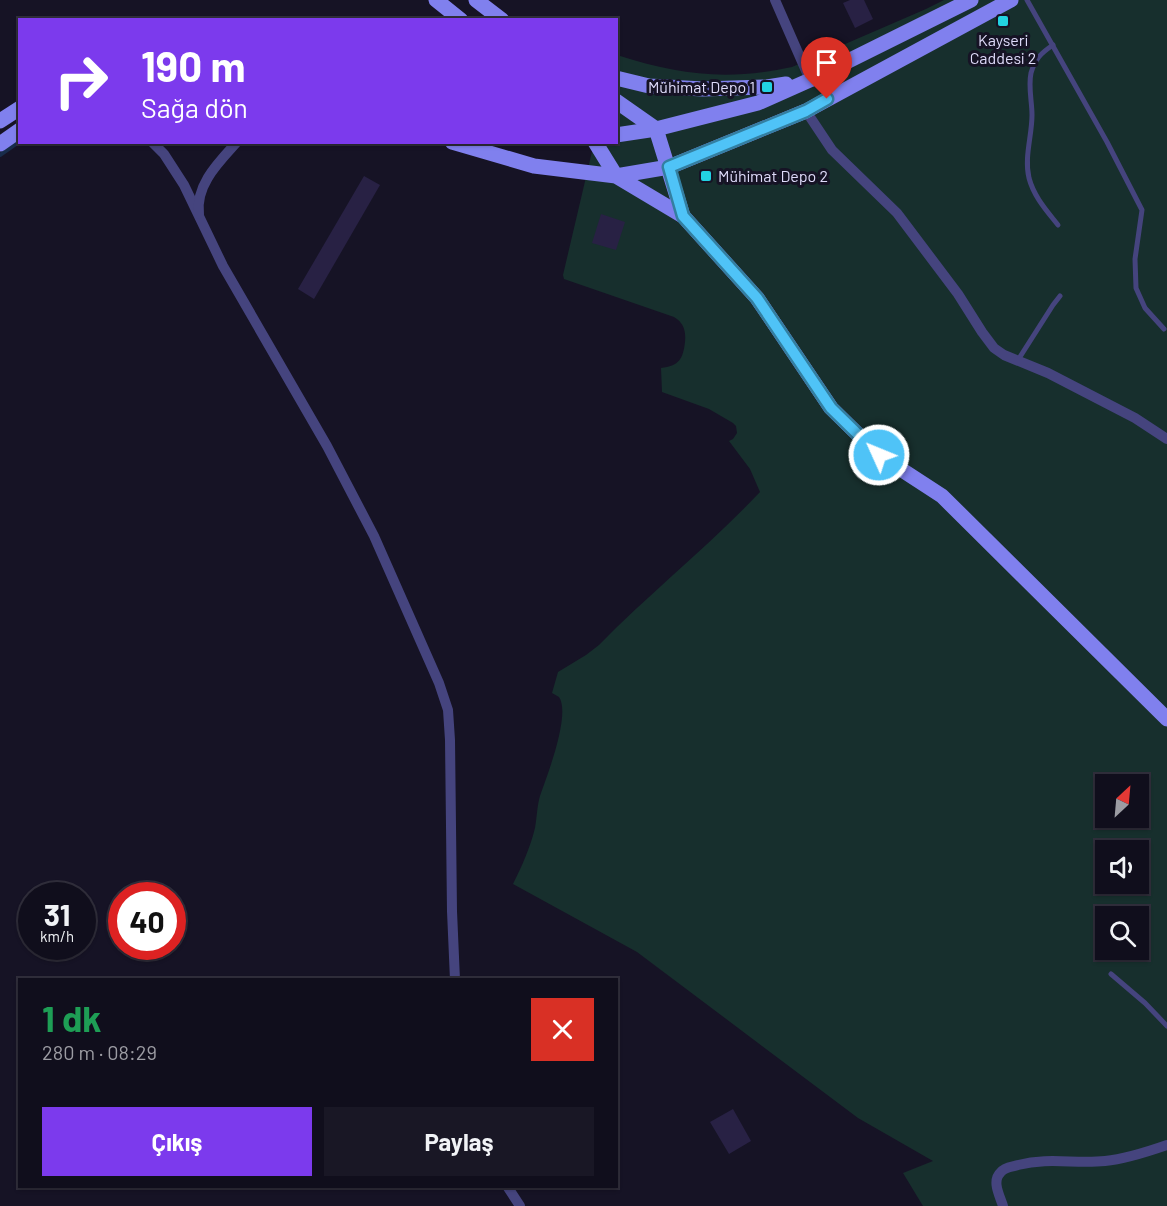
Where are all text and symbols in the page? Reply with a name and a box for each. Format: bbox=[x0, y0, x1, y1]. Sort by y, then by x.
marker: Kayseri Caddesi 2 bbox=[996, 14, 1010, 28]
place label: Kayseri Caddesi 2 bbox=[970, 30, 1036, 67]
pin bbox=[801, 37, 852, 99]
text: 190 m bbox=[141, 40, 246, 90]
icon: right bbox=[42, 42, 120, 120]
icon: arrive bbox=[810, 46, 843, 79]
place label: Mühimat Depo 1 bbox=[648, 77, 755, 96]
marker: Mühimat Depo 1 bbox=[760, 80, 774, 94]
text: Sağa dön bbox=[141, 91, 248, 123]
place label: Mühimat Depo 2 bbox=[718, 166, 828, 185]
marker: Mühimat Depo 2 bbox=[699, 169, 713, 183]
position arrow bbox=[847, 423, 911, 487]
north arrow bbox=[1095, 774, 1149, 828]
map controls bbox=[1095, 774, 1149, 960]
button: sound bbox=[1095, 840, 1149, 894]
speed limit sign: 40 bbox=[108, 882, 186, 960]
text: 31 bbox=[44, 896, 70, 932]
button: search bbox=[1095, 906, 1149, 960]
text: km/h bbox=[40, 927, 74, 945]
text: 1 dk bbox=[42, 996, 102, 1039]
button: close bbox=[531, 998, 594, 1061]
text: 280 m · 08:29 bbox=[42, 1040, 157, 1064]
button: Çıkış bbox=[42, 1107, 312, 1176]
button: Paylaş bbox=[324, 1107, 594, 1176]

